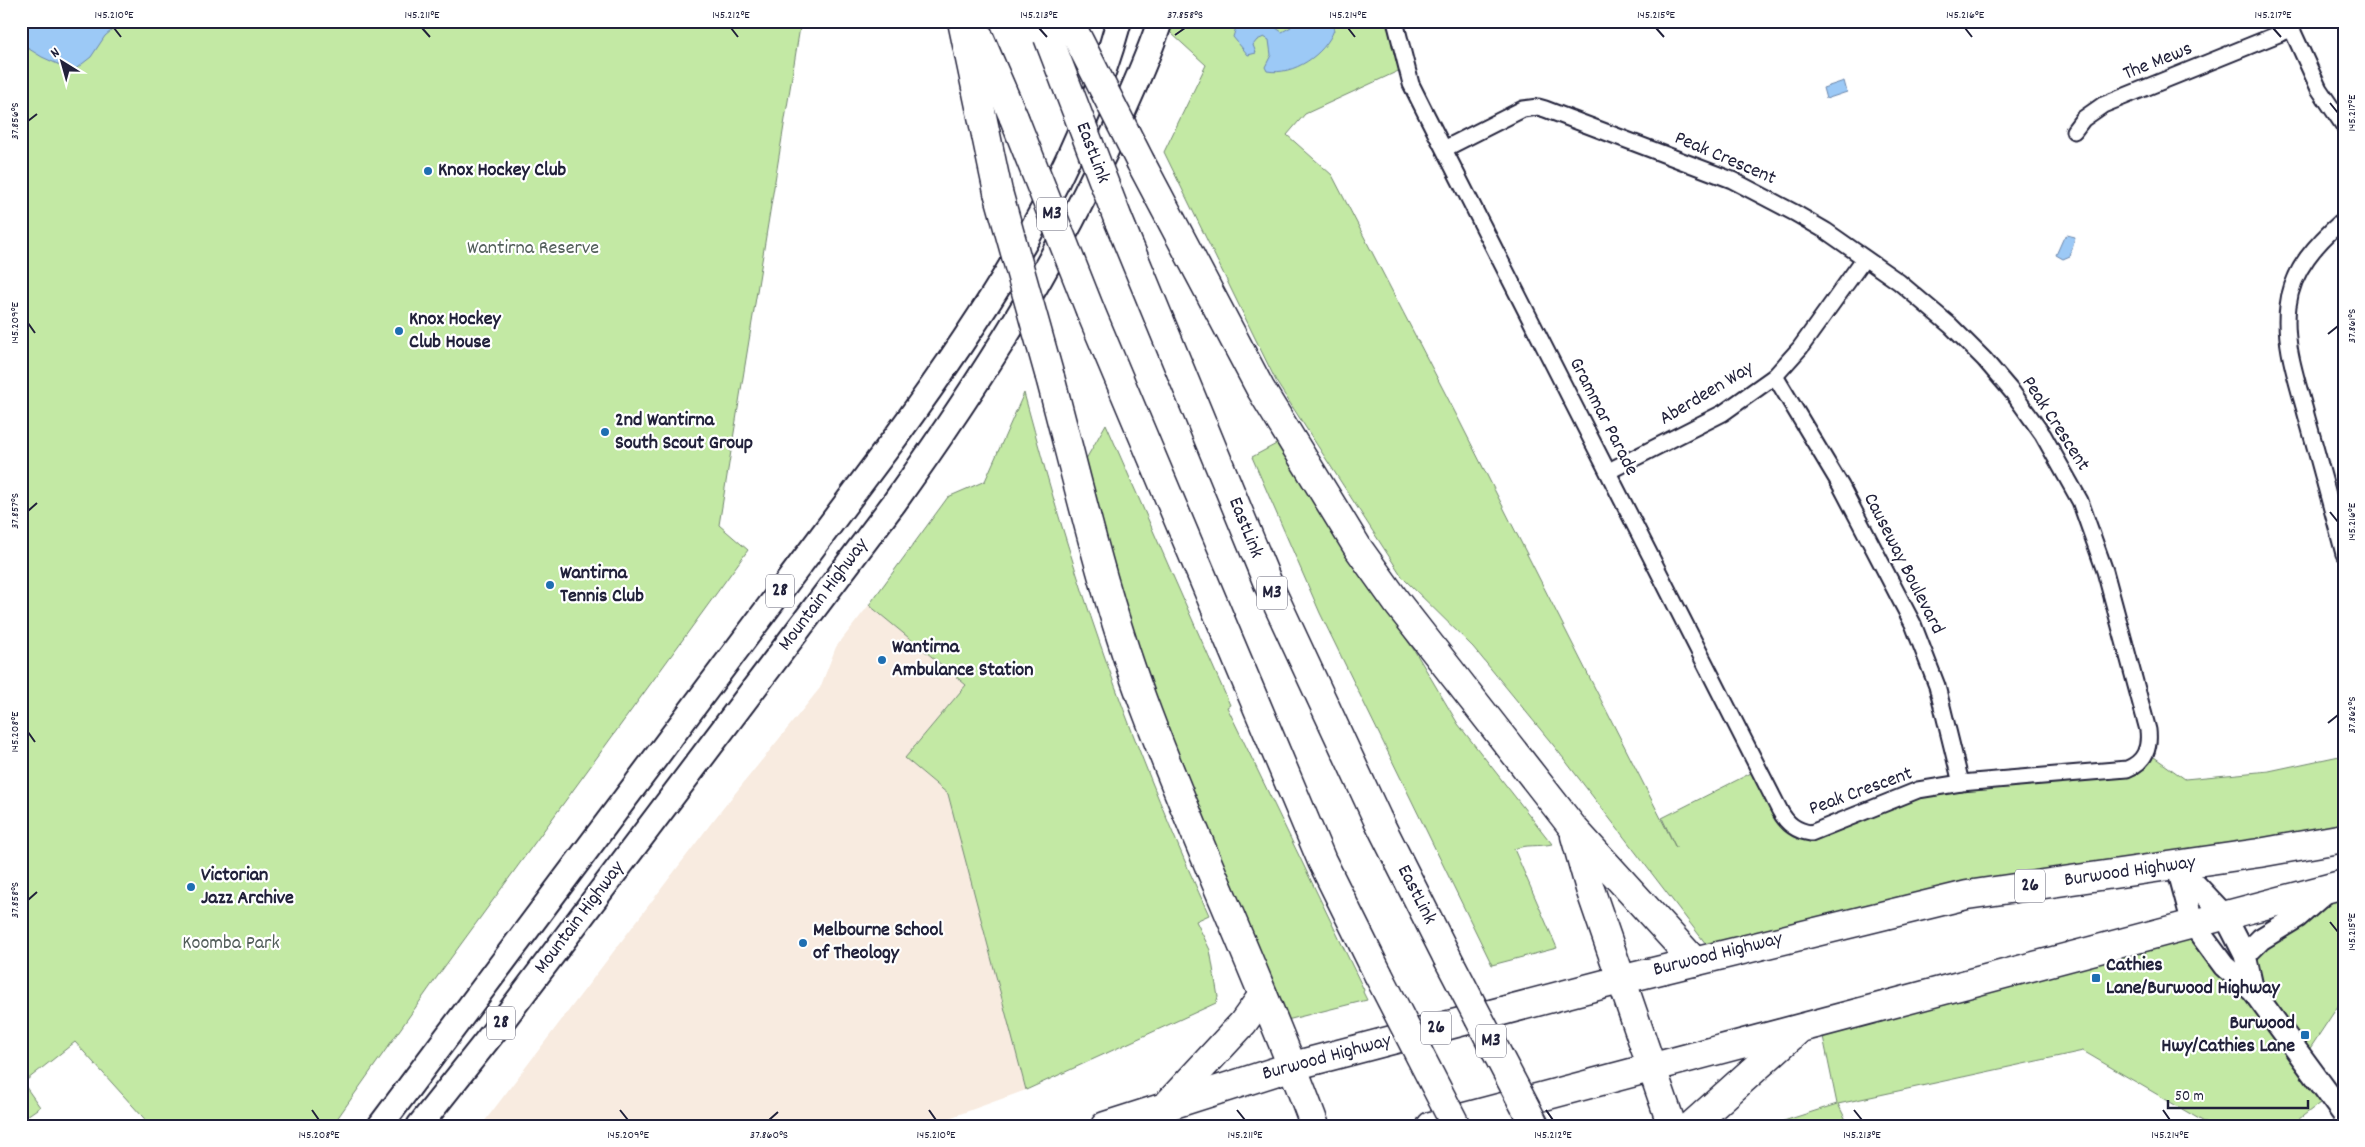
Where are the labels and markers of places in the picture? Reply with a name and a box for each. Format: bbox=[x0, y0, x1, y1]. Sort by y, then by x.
place label: Knox Hockey Club bbox=[438, 157, 566, 185]
marker: Knox Hockey Club bbox=[422, 165, 434, 177]
place label: Knox Hockey Club House bbox=[409, 306, 502, 357]
marker: Knox Hockey Club House bbox=[393, 325, 405, 337]
place label: 2nd Wantirna South Scout Group bbox=[615, 407, 753, 458]
marker: 2nd Wantirna South Scout Group bbox=[599, 426, 611, 438]
place label: Wantirna Tennis Club bbox=[560, 560, 644, 611]
marker: Wantirna Tennis Club bbox=[544, 579, 556, 591]
place label: Wantirna Ambulance Station bbox=[892, 634, 1034, 685]
marker: Wantirna Ambulance Station bbox=[876, 654, 888, 666]
place label: Victorian Jazz Archive bbox=[201, 862, 294, 913]
marker: Victorian Jazz Archive bbox=[185, 881, 197, 893]
place label: Melbourne School of Theology bbox=[813, 917, 943, 968]
marker: Melbourne School of Theology bbox=[797, 937, 809, 949]
place label: Cathies Lane/Burwood Highway bbox=[2106, 952, 2281, 1003]
marker: Cathies Lane/Burwood Highway bbox=[2090, 972, 2102, 984]
place label: Burwood Hwy/Cathies Lane bbox=[2161, 1010, 2295, 1061]
marker: Burwood Hwy/Cathies Lane bbox=[2299, 1029, 2311, 1041]

